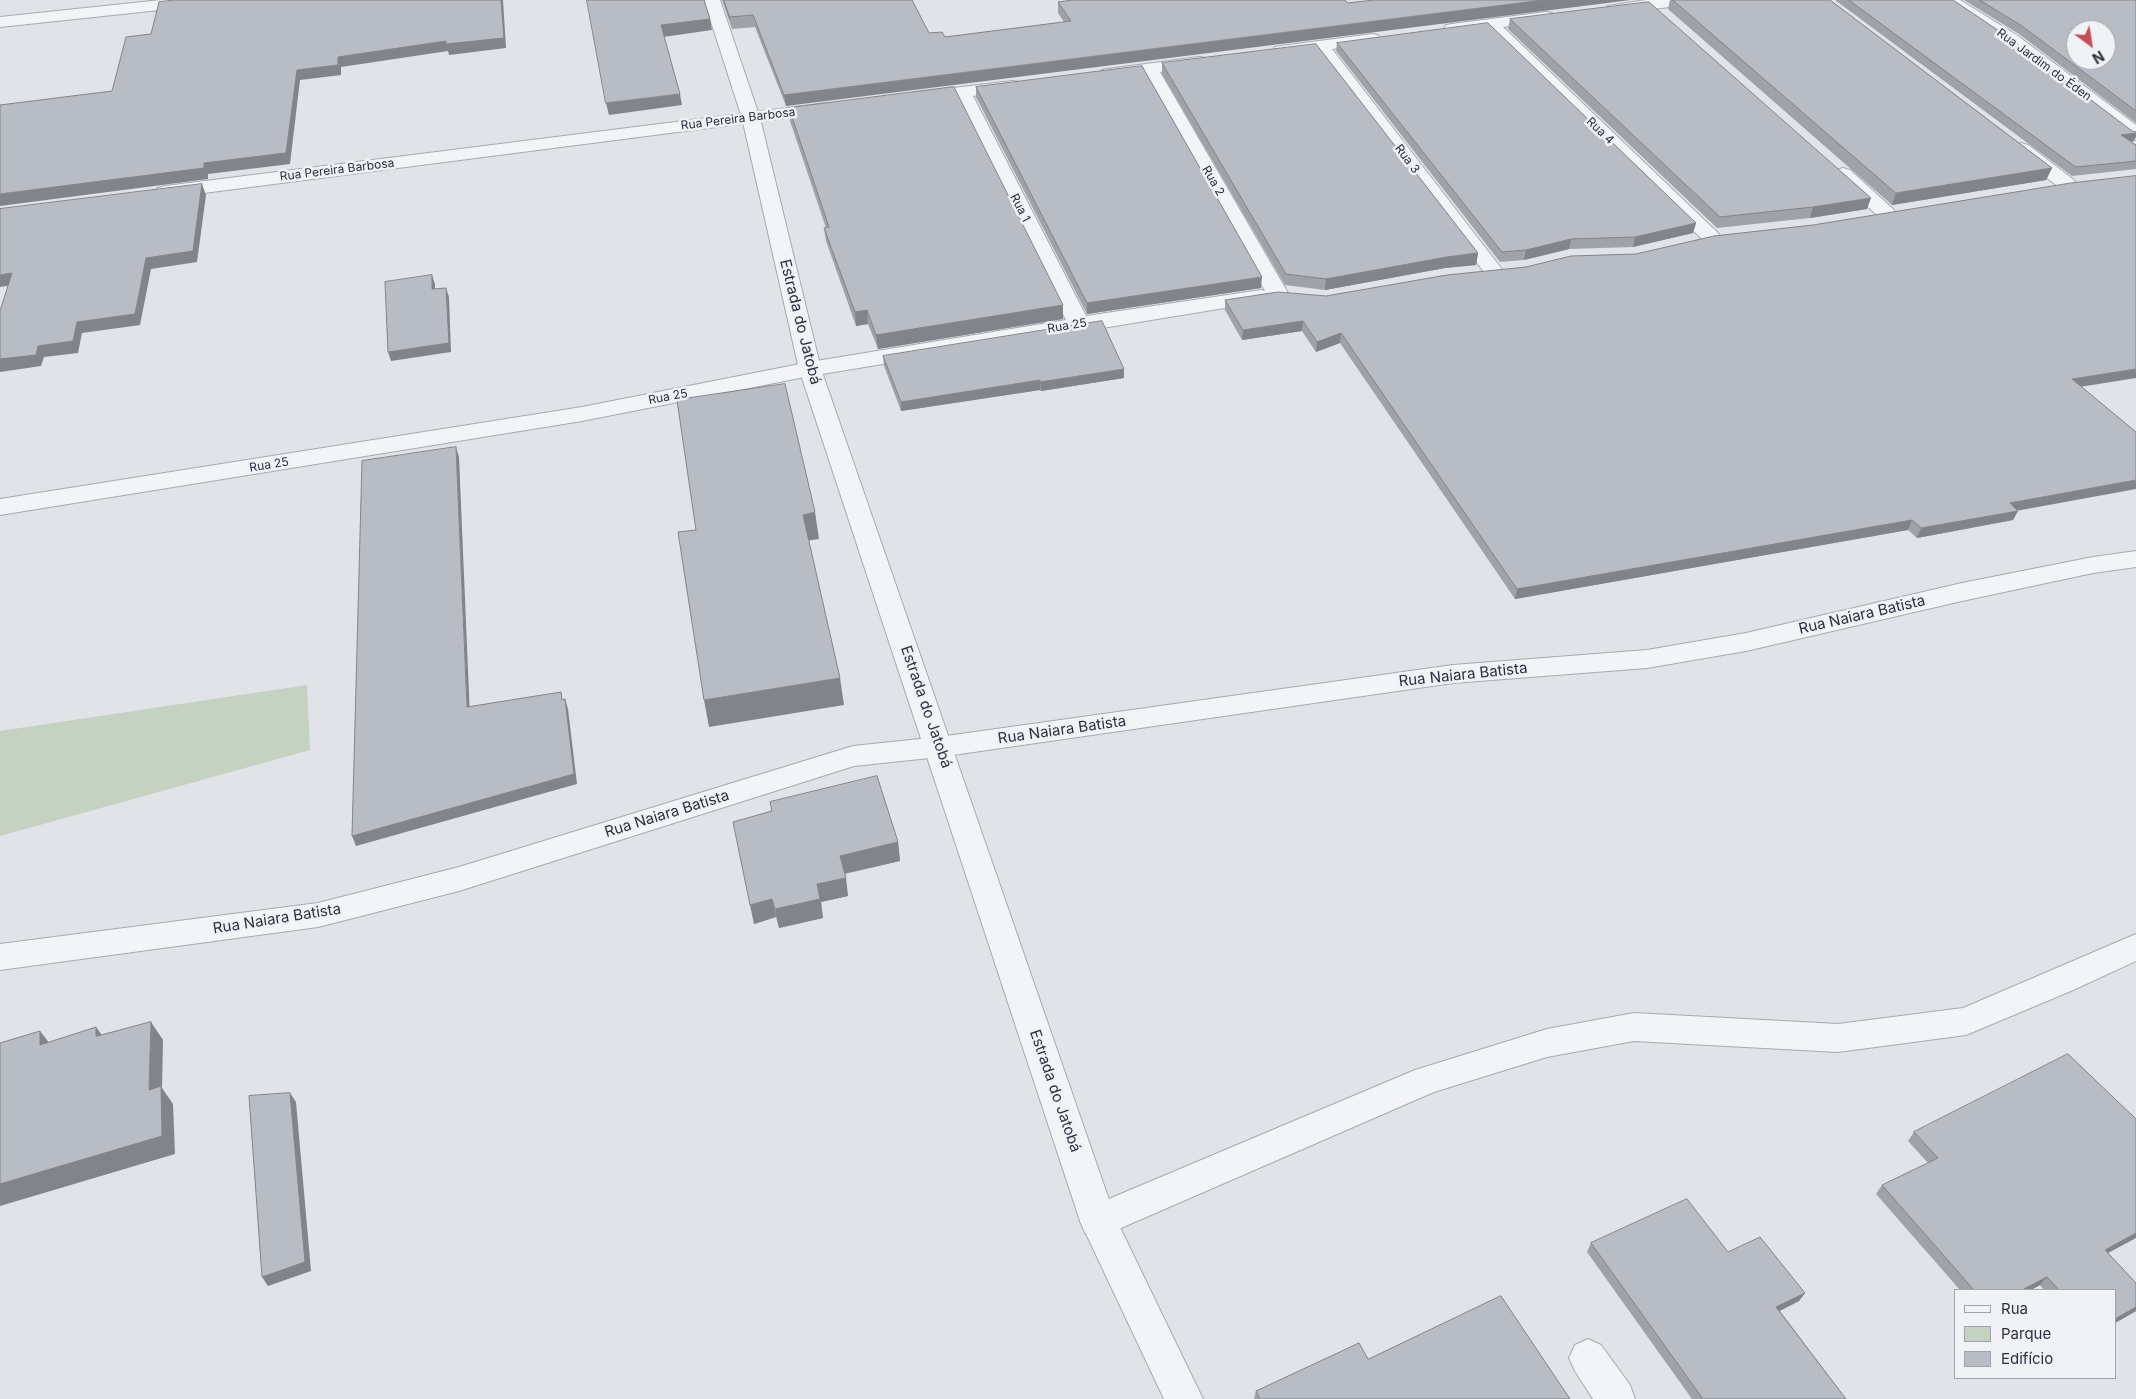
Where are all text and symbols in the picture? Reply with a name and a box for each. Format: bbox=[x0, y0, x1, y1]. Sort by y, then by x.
north arrow bbox=[2066, 20, 2116, 70]
street label: Rua Jardim do Éden bbox=[1994, 26, 2094, 104]
text: N bbox=[2090, 47, 2107, 67]
street label: Rua Pereira Barbosa bbox=[680, 105, 796, 133]
street label: Rua 4 bbox=[1583, 114, 1617, 148]
street label: Rua 3 bbox=[1392, 142, 1422, 176]
street label: Rua Pereira Barbosa bbox=[279, 156, 395, 184]
street label: Rua 2 bbox=[1199, 163, 1227, 199]
street label: Rua 1 bbox=[1007, 191, 1033, 225]
street label: Estrada do Jatobá bbox=[776, 257, 824, 387]
street label: Rua 25 bbox=[1046, 316, 1088, 336]
street label: Rua 25 bbox=[647, 386, 689, 408]
street label: Rua 25 bbox=[248, 455, 290, 475]
street label: Rua Naiara Batista bbox=[1797, 592, 1927, 638]
street label: Estrada do Jatobá bbox=[897, 643, 955, 771]
street label: Rua Naiara Batista bbox=[1398, 659, 1528, 691]
street label: Rua Naiara Batista bbox=[997, 712, 1127, 748]
street label: Rua Naiara Batista bbox=[603, 786, 731, 842]
street label: Rua Naiara Batista bbox=[212, 900, 342, 938]
street label: Estrada do Jatobá bbox=[1026, 1027, 1084, 1155]
legend bbox=[1954, 1289, 2116, 1379]
text: Rua bbox=[2001, 1299, 2028, 1318]
text: Parque bbox=[2001, 1324, 2051, 1343]
text: Edifício bbox=[2001, 1349, 2053, 1368]

